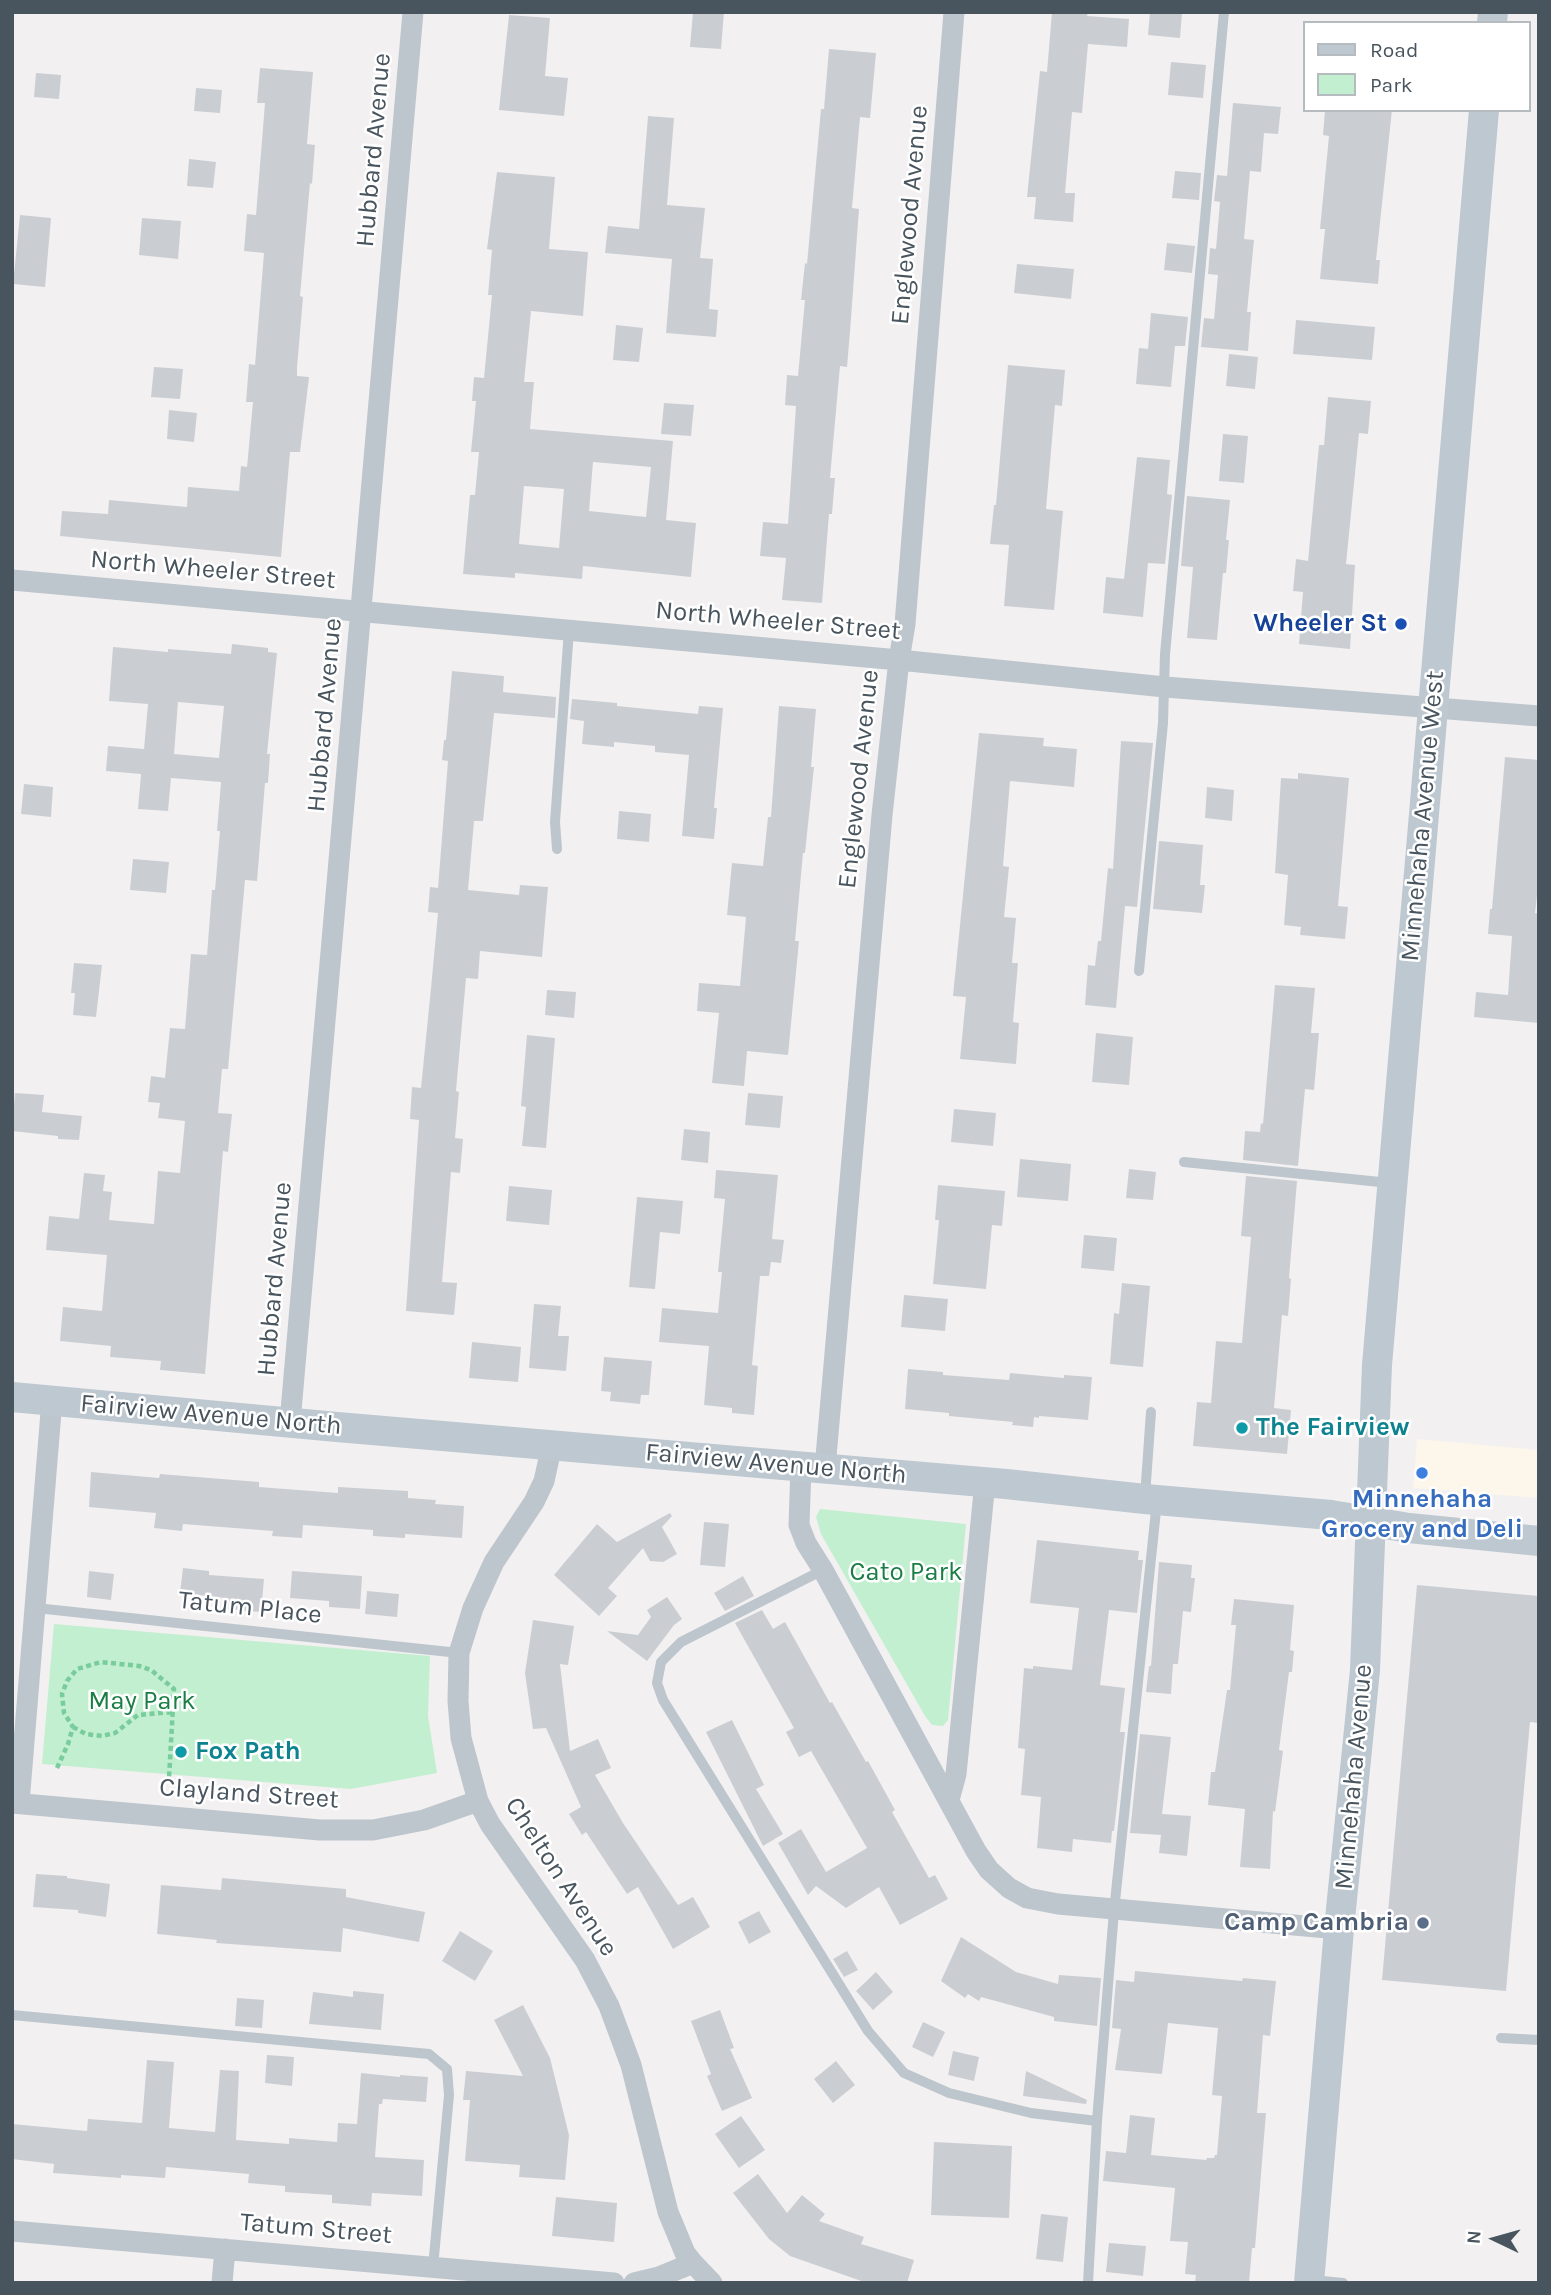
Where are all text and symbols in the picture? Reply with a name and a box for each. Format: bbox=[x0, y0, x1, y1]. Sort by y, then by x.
legend bbox=[1302, 21, 1530, 112]
text: Road bbox=[1370, 38, 1418, 62]
street label: Hubbard Avenue bbox=[350, 52, 398, 248]
text: Park bbox=[1370, 73, 1413, 97]
street label: Englewood Avenue bbox=[885, 104, 935, 326]
street label: North Wheeler Street bbox=[89, 544, 337, 596]
street label: North Wheeler Street bbox=[654, 595, 902, 647]
place label: Wheeler St bbox=[1253, 608, 1387, 640]
marker: Wheeler St bbox=[1393, 616, 1409, 632]
street label: Hubbard Avenue bbox=[301, 617, 349, 813]
street label: Englewood Avenue bbox=[832, 668, 886, 890]
street label: Minnehaha Avenue West bbox=[1395, 669, 1451, 963]
street label: Hubbard Avenue bbox=[251, 1181, 299, 1377]
street label: Fairview Avenue North bbox=[79, 1388, 343, 1442]
place label: The Fairview bbox=[1256, 1412, 1409, 1444]
marker: The Fairview bbox=[1234, 1420, 1250, 1436]
street label: Fairview Avenue North bbox=[644, 1437, 908, 1491]
marker: Minnehaha Grocery and Deli bbox=[1414, 1465, 1430, 1481]
place label: Minnehaha Grocery and Deli bbox=[1321, 1484, 1523, 1546]
park label: Cato Park bbox=[849, 1557, 963, 1589]
street label: Tatum Place bbox=[177, 1585, 323, 1631]
street label: Minnehaha Avenue bbox=[1329, 1663, 1379, 1891]
park label: May Park bbox=[88, 1686, 196, 1718]
place label: Fox Path bbox=[195, 1736, 301, 1768]
marker: Fox Path bbox=[173, 1744, 189, 1760]
street label: Clayland Street bbox=[158, 1772, 340, 1816]
street label: Chelton Avenue bbox=[498, 1791, 624, 1963]
place label: Camp Cambria bbox=[1224, 1907, 1409, 1939]
marker: Camp Cambria bbox=[1415, 1915, 1431, 1931]
north arrow bbox=[1460, 2204, 1530, 2274]
street label: Tatum Street bbox=[239, 2207, 393, 2251]
text: N bbox=[1463, 2229, 1486, 2245]

